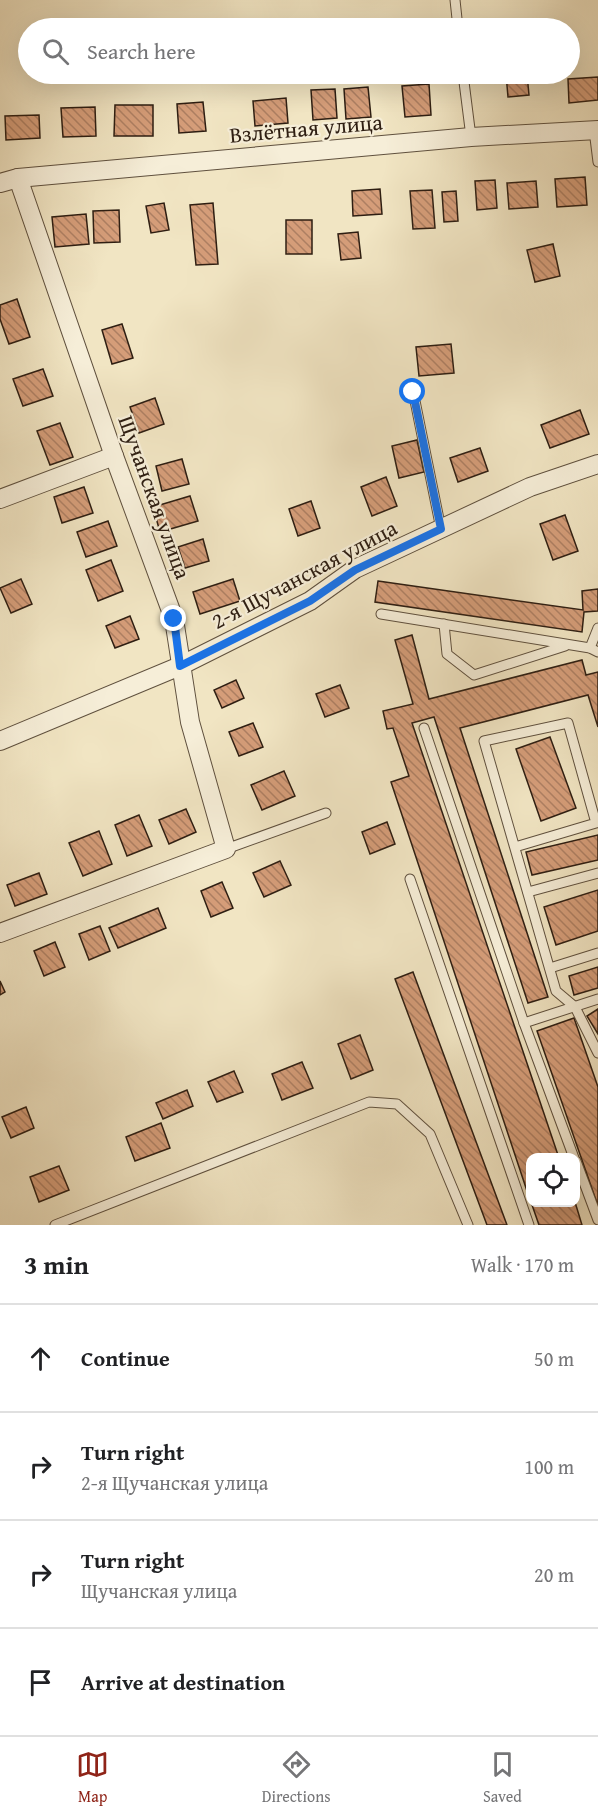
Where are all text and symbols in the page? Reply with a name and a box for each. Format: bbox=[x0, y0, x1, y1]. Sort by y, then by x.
search box bbox=[18, 18, 580, 84]
icon: search bbox=[39, 35, 72, 68]
text: Search here bbox=[87, 35, 196, 67]
street label: Взлётная улица bbox=[228, 105, 384, 151]
route start bbox=[399, 378, 425, 404]
street label: Щучанская улица bbox=[111, 411, 200, 584]
street label: 2-я Щучанская улица bbox=[206, 511, 403, 636]
route end bbox=[160, 605, 186, 631]
map controls bbox=[526, 1153, 580, 1207]
button: locate bbox=[526, 1153, 580, 1207]
text: 3 min bbox=[24, 1245, 89, 1284]
text: Walk · 170 m bbox=[471, 1250, 574, 1279]
icon: ahead bbox=[24, 1342, 57, 1375]
text: Continue bbox=[81, 1342, 170, 1374]
text: 50 m bbox=[534, 1344, 574, 1373]
text: Turn right bbox=[81, 1436, 184, 1468]
icon: right bbox=[24, 1450, 57, 1483]
text: 100 m bbox=[524, 1452, 574, 1481]
text: 2-я Щучанская улица bbox=[81, 1468, 268, 1497]
text: Turn right bbox=[81, 1544, 184, 1576]
icon: right bbox=[24, 1558, 57, 1591]
text: 20 m bbox=[534, 1560, 574, 1589]
text: Щучанская улица bbox=[81, 1576, 237, 1605]
icon: arrive bbox=[24, 1666, 57, 1699]
text: Arrive at destination bbox=[81, 1666, 285, 1698]
tab: Map bbox=[76, 1748, 109, 1808]
tab: Directions bbox=[262, 1748, 331, 1808]
tab: Saved bbox=[483, 1748, 522, 1808]

